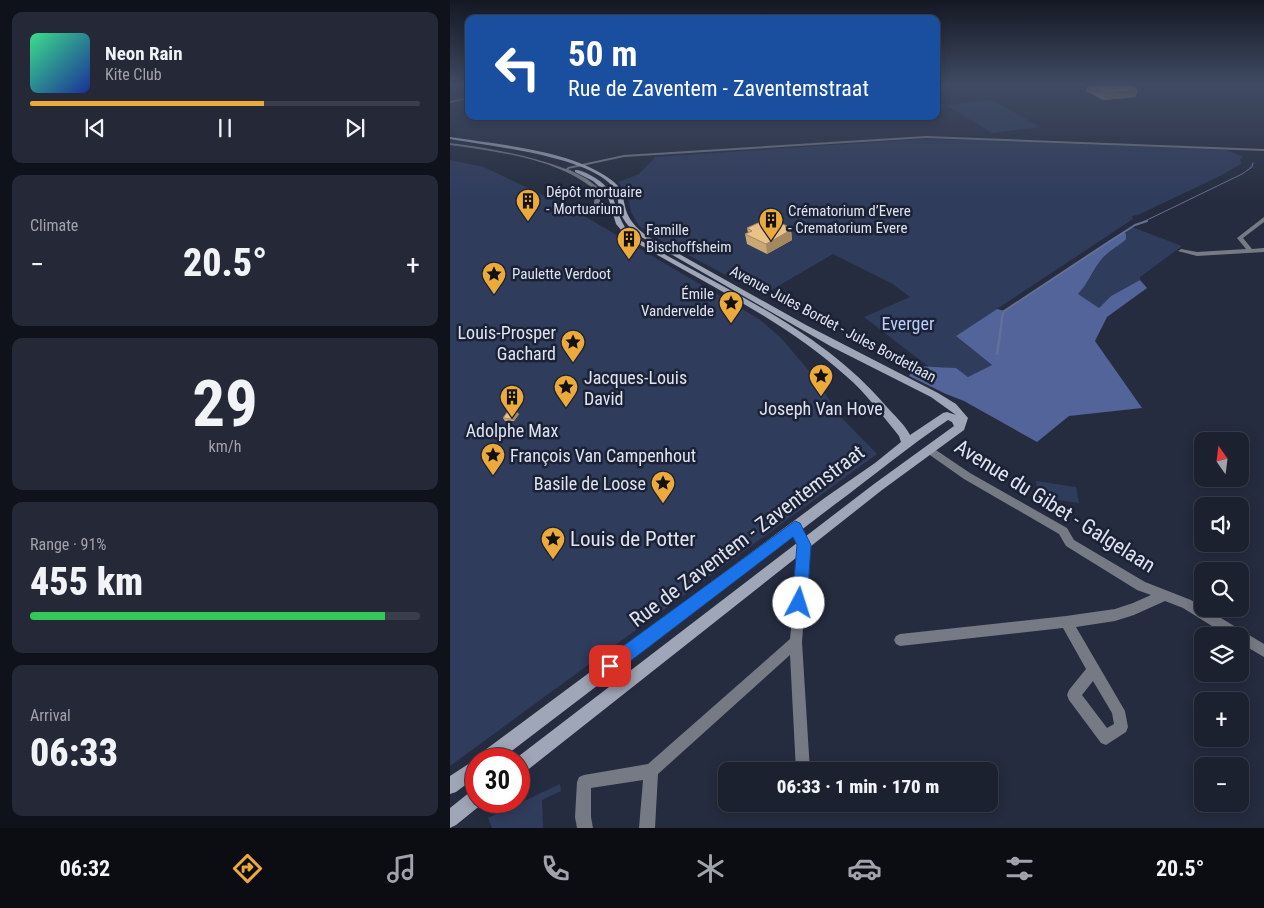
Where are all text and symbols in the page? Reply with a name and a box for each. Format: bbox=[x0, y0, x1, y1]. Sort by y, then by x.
text: 50 m bbox=[568, 34, 637, 75]
icon: left bbox=[485, 35, 550, 100]
text: Neon Rain bbox=[105, 42, 183, 65]
text: Kite Club bbox=[105, 65, 162, 84]
text: Rue de Zaventem - Zaventemstraat bbox=[568, 76, 869, 101]
icon: previous bbox=[81, 114, 109, 142]
icon: pause bbox=[211, 114, 239, 142]
icon: next bbox=[341, 114, 369, 142]
place label: Dépôt mortuaire - Mortuarium bbox=[546, 183, 642, 218]
building icon: Dépôt mortuaire - Mortuarium bbox=[515, 188, 541, 222]
place label: Crématorium d’Evere - Crematorium Evere bbox=[788, 202, 911, 237]
building icon: Crématorium d’Evere - Crematorium Evere bbox=[758, 207, 784, 241]
text: Climate bbox=[30, 216, 78, 235]
place label: Famille Bischoffsheim bbox=[646, 221, 732, 256]
building icon: Famille Bischoffsheim bbox=[616, 226, 642, 260]
text: 20.5° bbox=[183, 241, 267, 285]
text: − bbox=[30, 248, 44, 281]
text: + bbox=[406, 248, 420, 281]
place icon: Paulette Verdoot bbox=[481, 261, 507, 295]
street label: Avenue Jules Bordet - Jules Bordetlaan bbox=[727, 262, 939, 386]
place label: Paulette Verdoot bbox=[512, 265, 611, 283]
place label: Émile Vandervelde bbox=[641, 285, 714, 320]
place icon: Émile Vandervelde bbox=[718, 290, 744, 324]
park label: Everger bbox=[882, 313, 935, 334]
place label: Louis-Prosper Gachard bbox=[458, 322, 557, 364]
place icon: Louis-Prosper Gachard bbox=[560, 329, 586, 363]
place icon: Joseph Van Hove bbox=[808, 363, 834, 397]
text: 29 bbox=[192, 366, 258, 442]
place label: Jacques-Louis David bbox=[584, 367, 687, 409]
place icon: Jacques-Louis David bbox=[553, 374, 579, 408]
building icon: Adolphe Max bbox=[499, 384, 525, 418]
place label: Joseph Van Hove bbox=[759, 398, 883, 419]
place label: Adolphe Max bbox=[466, 420, 558, 441]
north arrow bbox=[1194, 432, 1249, 488]
map controls bbox=[1194, 432, 1249, 812]
street label: Avenue du Gibet - Galgelaan bbox=[950, 434, 1160, 578]
text: km/h bbox=[209, 437, 241, 456]
street label: Rue de Zaventem - Zaventemstraat bbox=[625, 440, 869, 632]
place icon: François Van Campenhout bbox=[480, 442, 506, 476]
place label: François Van Campenhout bbox=[510, 445, 696, 466]
place icon: Basile de Loose bbox=[650, 470, 676, 504]
place label: Basile de Loose bbox=[534, 473, 646, 494]
button: sound bbox=[1194, 497, 1249, 552]
place icon: Louis de Potter bbox=[540, 526, 566, 560]
place label: Louis de Potter bbox=[570, 527, 696, 551]
text: Range · 91% bbox=[30, 535, 106, 554]
text: 455 km bbox=[30, 560, 143, 604]
button: search bbox=[1194, 562, 1249, 617]
position arrow bbox=[772, 576, 824, 628]
button: layers bbox=[1194, 627, 1249, 682]
pin bbox=[589, 645, 631, 687]
icon: arrive bbox=[596, 652, 624, 680]
button: + bbox=[1194, 692, 1249, 747]
text: Arrival bbox=[30, 706, 71, 725]
text: 06:33 bbox=[30, 731, 118, 775]
speed limit sign: 30 bbox=[465, 748, 530, 813]
button: − bbox=[1194, 757, 1249, 812]
text: 06:33 · 1 min · 170 m bbox=[777, 775, 939, 798]
icon: directions bbox=[230, 851, 265, 886]
icon: music bbox=[384, 851, 419, 886]
icon: phone bbox=[538, 851, 573, 886]
icon: climate bbox=[693, 851, 728, 886]
icon: car bbox=[847, 851, 882, 886]
icon: filters bbox=[1002, 851, 1037, 886]
text: 06:32 bbox=[60, 856, 110, 881]
text: 20.5° bbox=[1156, 856, 1204, 881]

